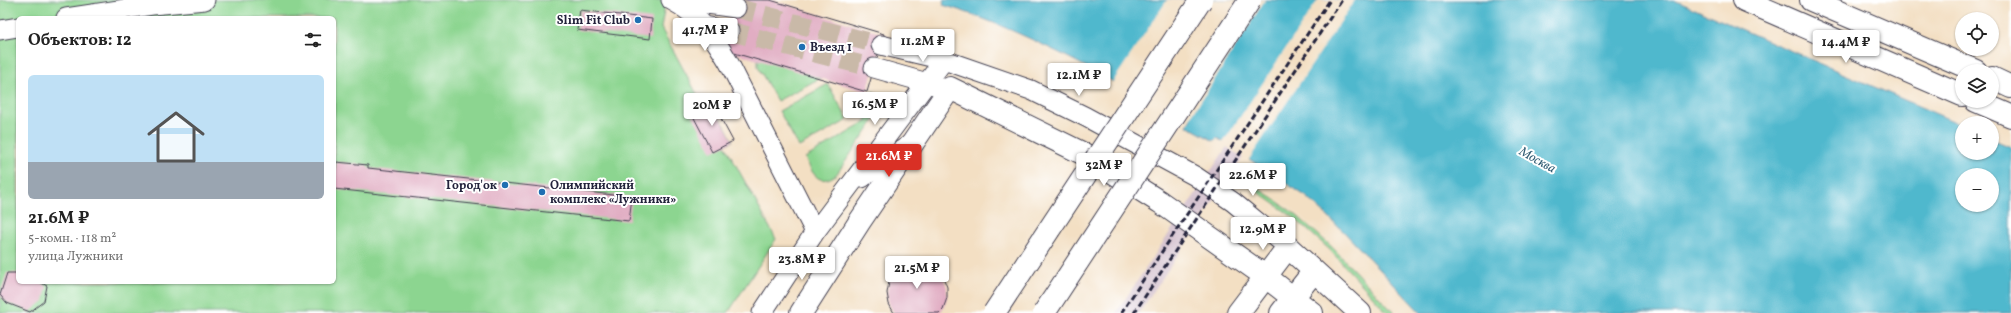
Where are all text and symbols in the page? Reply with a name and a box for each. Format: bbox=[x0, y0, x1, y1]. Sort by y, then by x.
map controls bbox=[1955, 12, 1999, 212]
button: locate bbox=[1955, 12, 1999, 56]
place label: Slim Fit Club bbox=[557, 13, 630, 29]
marker: Slim Fit Club bbox=[633, 15, 643, 25]
pin: 41.7M ₽ bbox=[668, 18, 742, 52]
text: 41.7M ₽ bbox=[682, 22, 728, 40]
text: Объектов: 12 bbox=[28, 29, 132, 52]
icon: filters bbox=[302, 29, 324, 51]
pin: 11.2M ₽ bbox=[886, 29, 960, 63]
pin: 14.4M ₽ bbox=[1809, 30, 1883, 64]
text: 11.2M ₽ bbox=[901, 33, 945, 51]
text: 14.4M ₽ bbox=[1822, 34, 1870, 52]
place label: Въезд 1 bbox=[810, 40, 852, 56]
marker: Въезд 1 bbox=[797, 42, 807, 52]
pin: 12.1M ₽ bbox=[1042, 63, 1116, 97]
button: layers bbox=[1955, 64, 1999, 108]
text: 12.1M ₽ bbox=[1057, 67, 1101, 85]
pin: 16.5M ₽ bbox=[838, 92, 912, 126]
pin: 20M ₽ bbox=[684, 93, 740, 127]
text: 16.5M ₽ bbox=[852, 96, 898, 114]
text: 20M ₽ bbox=[693, 97, 731, 115]
icon: home bbox=[140, 101, 212, 173]
button: + bbox=[1955, 116, 1999, 160]
water label: Москва bbox=[1515, 143, 1559, 178]
pin: 21.6M ₽ bbox=[852, 144, 926, 178]
text: 21.6M ₽ bbox=[866, 148, 912, 166]
pin: 32M ₽ bbox=[1076, 153, 1132, 187]
text: 32M ₽ bbox=[1085, 157, 1123, 175]
pin: 22.6M ₽ bbox=[1216, 163, 1290, 197]
text: 22.6M ₽ bbox=[1229, 167, 1277, 185]
button: − bbox=[1955, 168, 1999, 212]
place label: Город'ок bbox=[446, 178, 497, 194]
place label: Олимпийский комплекс «Лужники» bbox=[550, 178, 676, 208]
marker: Город'ок bbox=[500, 180, 510, 190]
marker: Олимпийский комплекс «Лужники» bbox=[537, 187, 547, 197]
text: 21.6M ₽ bbox=[28, 207, 89, 230]
pin: 12.9M ₽ bbox=[1226, 217, 1300, 251]
text: 12.9M ₽ bbox=[1240, 221, 1286, 239]
text: 5-комн. · 118 m² bbox=[28, 230, 116, 248]
pin: 23.8M ₽ bbox=[765, 247, 839, 281]
text: улица Лужники bbox=[28, 248, 123, 266]
text: 23.8M ₽ bbox=[778, 251, 826, 269]
pin: 21.5M ₽ bbox=[880, 256, 954, 290]
text: 21.5M ₽ bbox=[894, 260, 940, 278]

